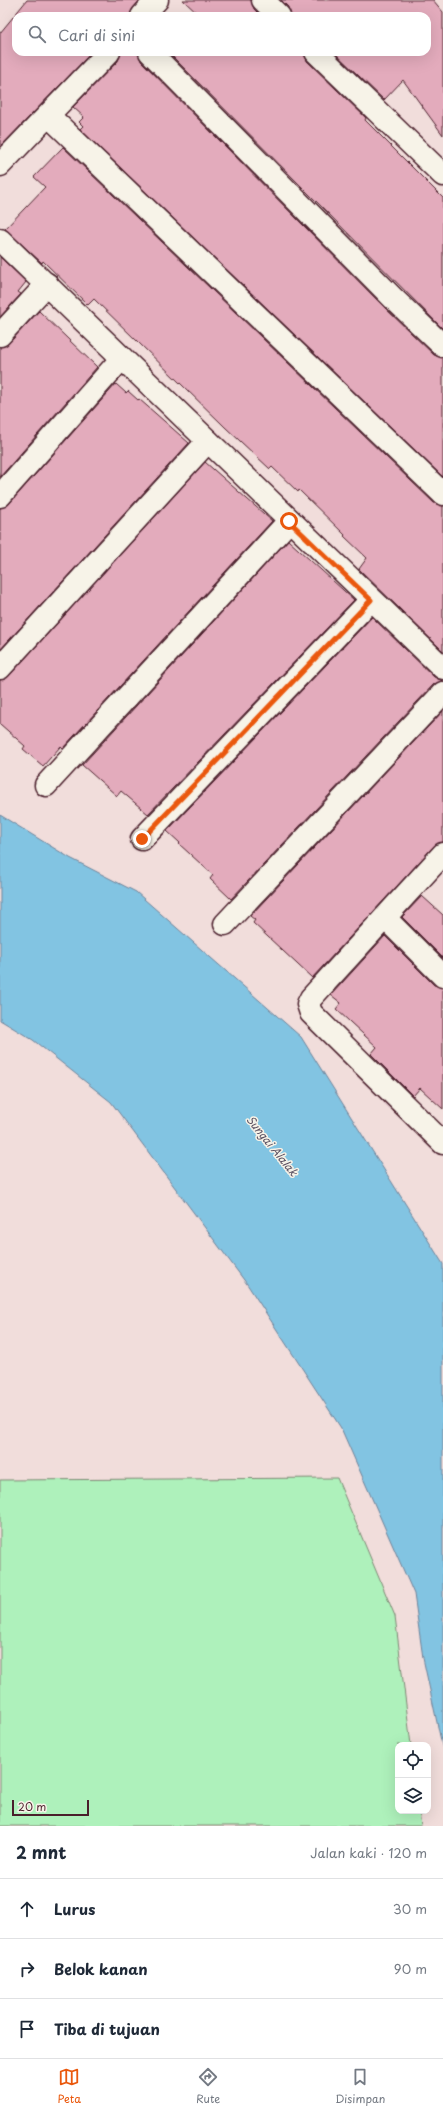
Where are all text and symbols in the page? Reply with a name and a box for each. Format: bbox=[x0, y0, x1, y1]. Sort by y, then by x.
search box bbox=[12, 12, 431, 56]
icon: search bbox=[26, 23, 48, 45]
text: Cari di sini bbox=[58, 23, 135, 46]
route start bbox=[280, 512, 298, 530]
route end bbox=[133, 830, 151, 848]
water label: Sungai Alalak bbox=[243, 1112, 303, 1181]
map controls bbox=[395, 1742, 431, 1814]
button: locate bbox=[395, 1742, 431, 1778]
button: layers bbox=[395, 1778, 431, 1814]
scale bar bbox=[12, 1798, 89, 1817]
text: 20 m bbox=[18, 1798, 46, 1815]
text: 2 mnt bbox=[16, 1839, 67, 1865]
text: Jalan kaki · 120 m bbox=[310, 1843, 427, 1862]
text: Lurus bbox=[54, 1897, 95, 1920]
icon: ahead bbox=[16, 1898, 38, 1920]
text: 30 m bbox=[393, 1899, 427, 1918]
text: Belok kanan bbox=[54, 1957, 148, 1980]
icon: right bbox=[16, 1958, 38, 1980]
text: 90 m bbox=[394, 1959, 427, 1978]
text: Tiba di tujuan bbox=[54, 2017, 160, 2040]
icon: arrive bbox=[16, 2018, 38, 2040]
tab: Peta bbox=[57, 2066, 81, 2107]
tab: Rute bbox=[196, 2066, 220, 2107]
tab: Disimpan bbox=[335, 2066, 385, 2107]

